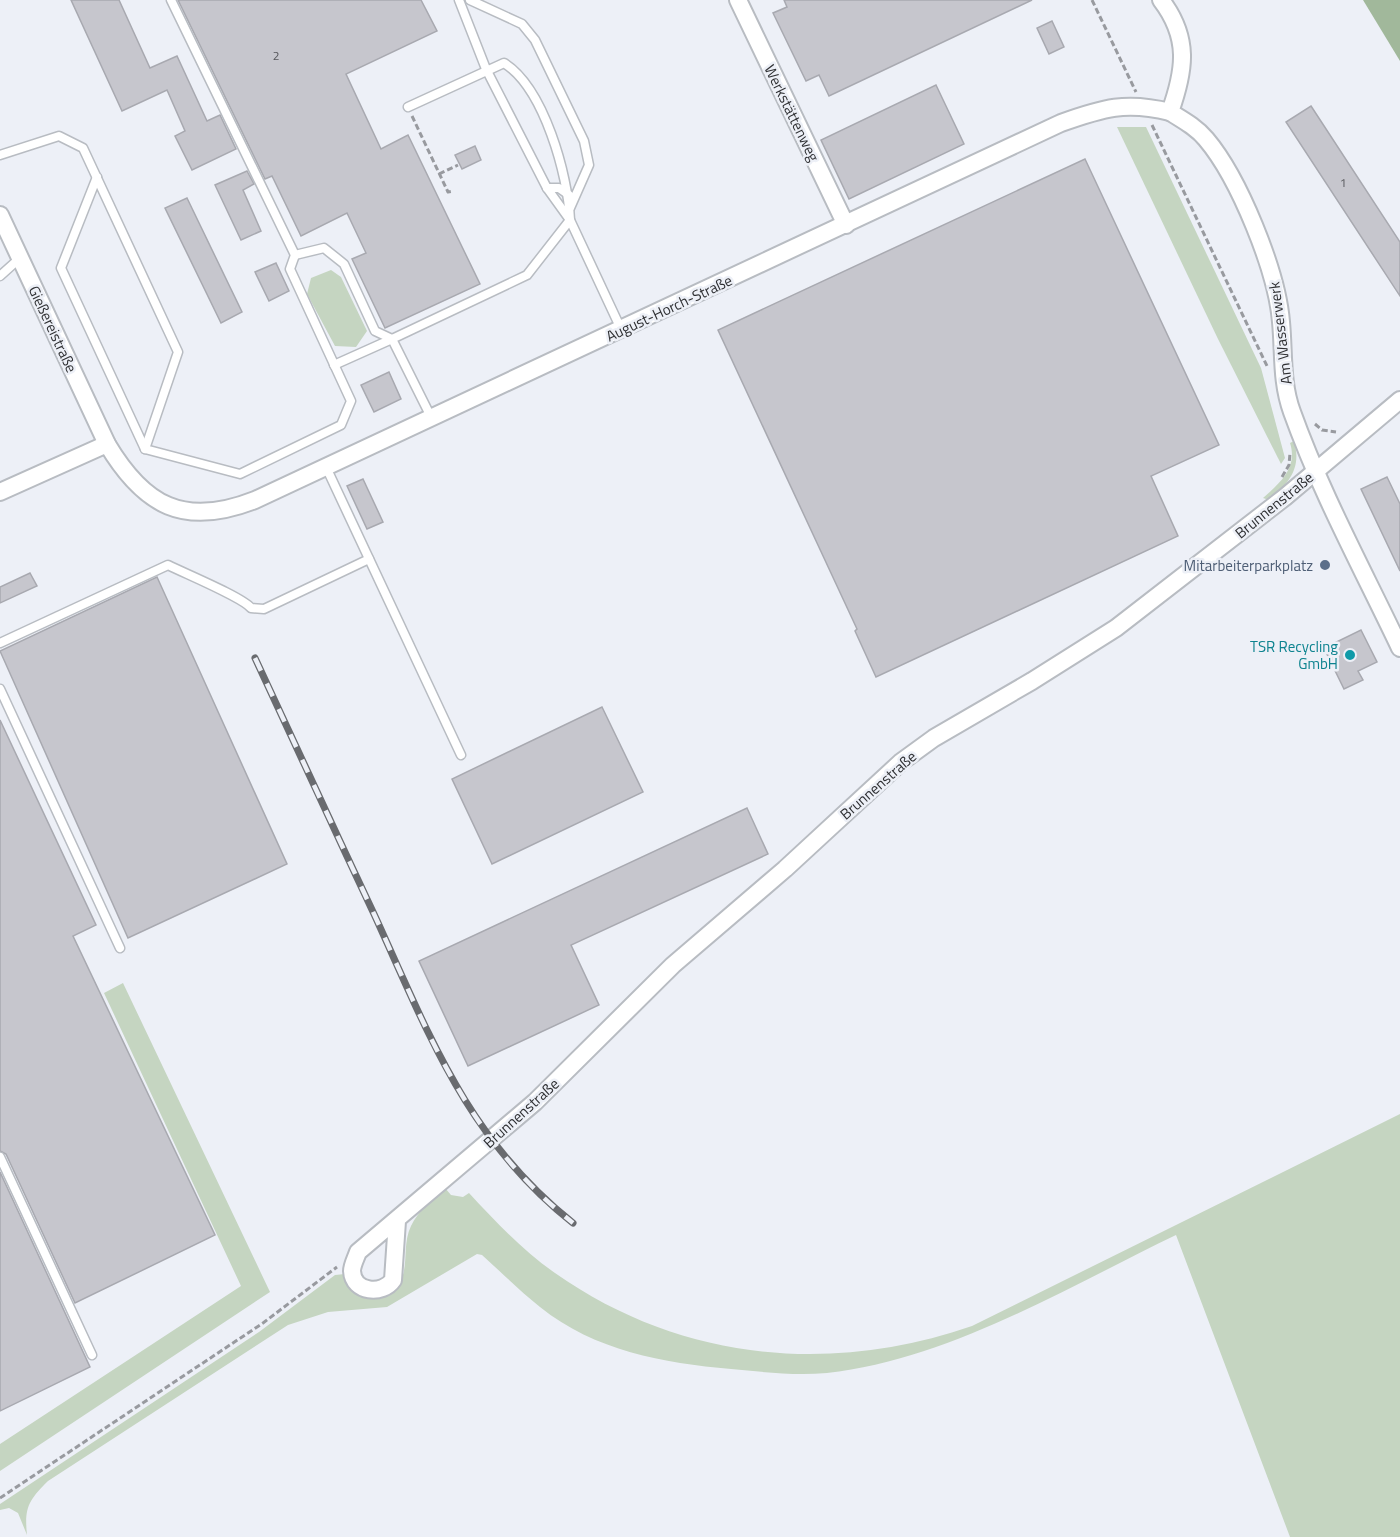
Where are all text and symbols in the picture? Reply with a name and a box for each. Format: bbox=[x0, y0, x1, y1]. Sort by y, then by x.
house number: 2 bbox=[273, 46, 279, 65]
street label: Werkstättenweg bbox=[759, 61, 826, 166]
house number: 1 bbox=[1340, 173, 1346, 192]
street label: August-Horch-Straße bbox=[602, 269, 736, 347]
street label: Am Wasserwerk bbox=[1262, 280, 1298, 386]
street label: Gießereistraße bbox=[23, 282, 83, 376]
street label: Brunnenstraße bbox=[1230, 466, 1318, 544]
place label: Mitarbeiterparkplatz bbox=[1184, 554, 1313, 577]
marker: Mitarbeiterparkplatz bbox=[1318, 558, 1332, 572]
place label: TSR Recycling GmbH bbox=[1250, 635, 1338, 675]
marker: TSR Recycling GmbH bbox=[1343, 648, 1357, 662]
street label: Brunnenstraße bbox=[835, 745, 921, 825]
street label: Brunnenstraße bbox=[478, 1073, 564, 1153]

